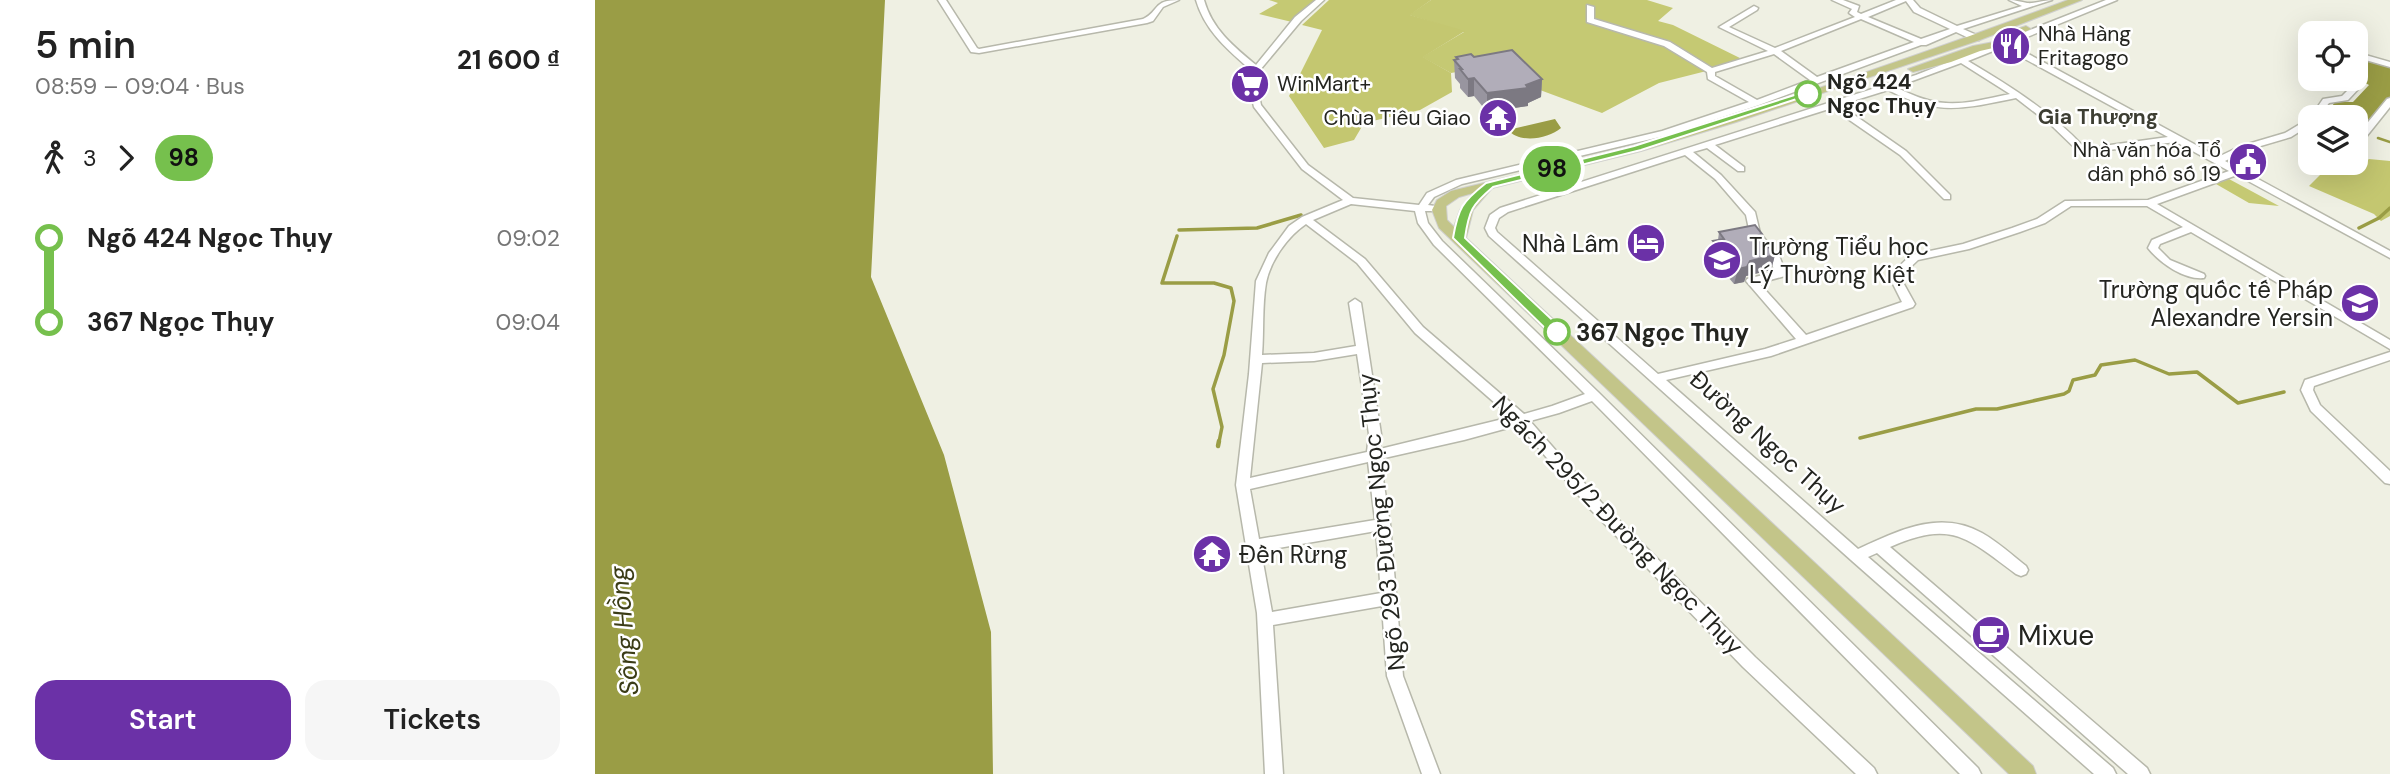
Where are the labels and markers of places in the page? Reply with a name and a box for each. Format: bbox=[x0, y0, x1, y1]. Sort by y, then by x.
place label: Nhà Hàng Fritagogo bbox=[2038, 20, 2131, 72]
restaurant icon: Nhà Hàng Fritagogo bbox=[1990, 25, 2032, 67]
supermarket icon: WinMart+ bbox=[1229, 63, 1271, 105]
place label: Ngõ 424 Ngọc Thụy bbox=[1827, 68, 1937, 120]
place label: WinMart+ bbox=[1277, 70, 1371, 98]
marker: Ngõ 424 Ngọc Thụy bbox=[1795, 81, 1821, 107]
temple icon: Chùa Tiêu Giao bbox=[1477, 97, 1519, 139]
place label: Chùa Tiêu Giao bbox=[1324, 104, 1471, 132]
place label: Nhà văn hóa Tổ dân phố số 19 bbox=[2073, 136, 2221, 188]
public building icon: Nhà văn hóa Tổ dân phố số 19 bbox=[2227, 141, 2269, 183]
hotel icon: Nhà Lâm bbox=[1625, 222, 1667, 264]
place label: Nhà Lâm bbox=[1522, 228, 1619, 259]
place label: Trường Tiểu học Lý Thường Kiệt bbox=[1749, 231, 1929, 290]
school or university icon: Trường Tiểu học Lý Thường Kiệt bbox=[1701, 239, 1743, 281]
place label: Trường quốc tế Pháp Alexandre Yersin bbox=[2099, 274, 2333, 333]
school or university icon: Trường quốc tế Pháp Alexandre Yersin bbox=[2339, 282, 2381, 324]
place label: 367 Ngọc Thụy bbox=[1576, 317, 1749, 348]
marker: 367 Ngọc Thụy bbox=[1544, 319, 1570, 345]
temple icon: Đền Rừng bbox=[1191, 533, 1233, 575]
place label: Đền Rừng bbox=[1239, 539, 1347, 570]
cafe icon: Mixue bbox=[1970, 614, 2012, 656]
place label: Mixue bbox=[2018, 617, 2094, 654]

